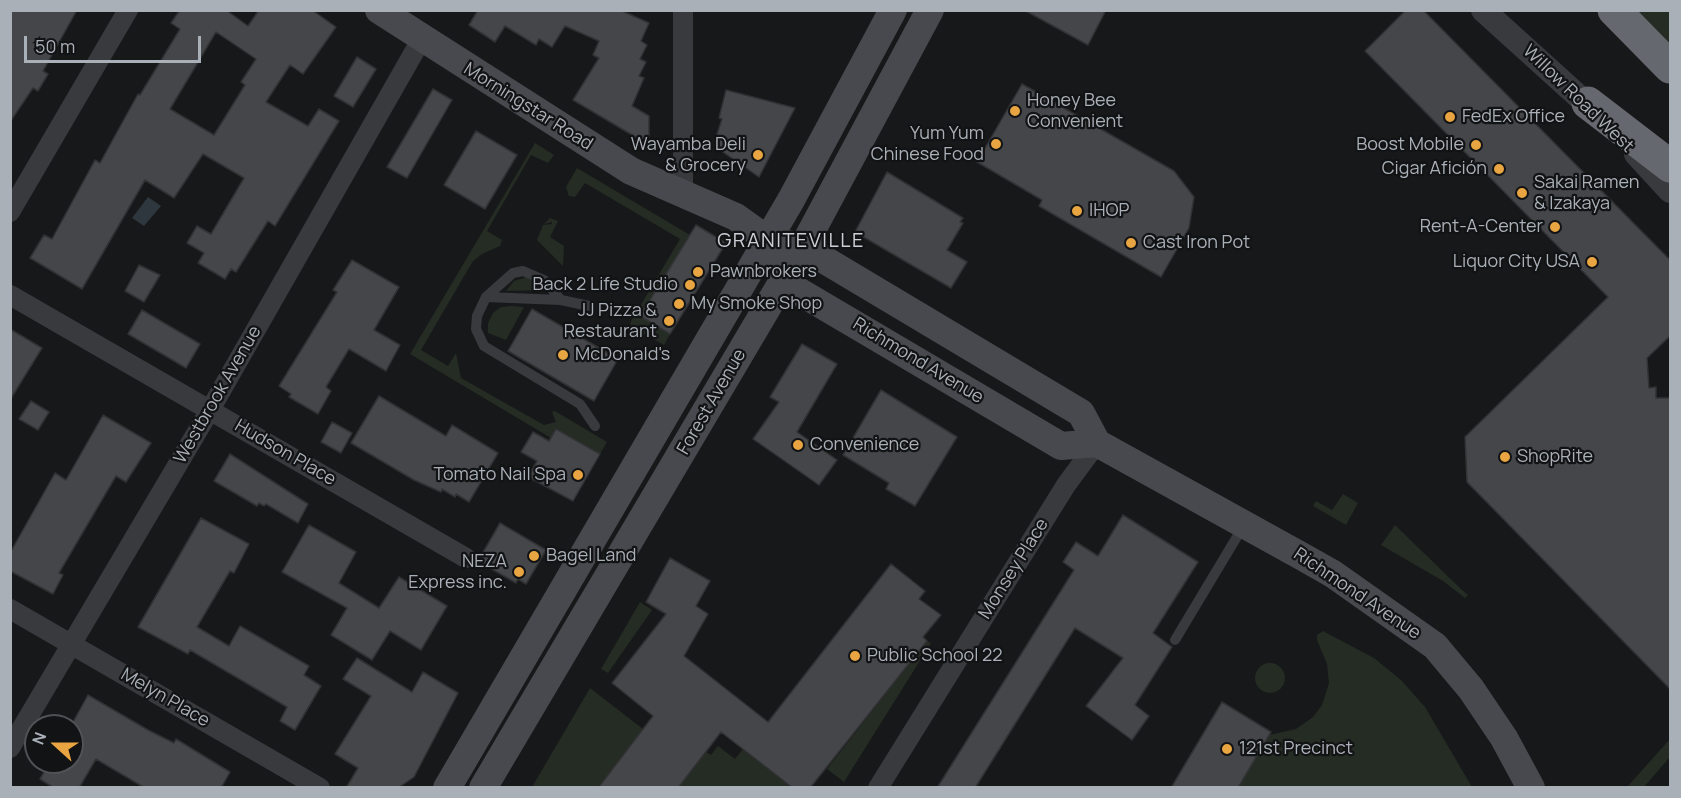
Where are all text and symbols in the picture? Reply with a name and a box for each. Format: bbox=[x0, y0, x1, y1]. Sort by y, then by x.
scale bar bbox=[27, 24, 204, 62]
text: 50 m bbox=[35, 34, 75, 58]
street label: Willow Road West bbox=[1518, 41, 1638, 157]
street label: Morningstar Road bbox=[460, 59, 596, 155]
place label: Honey Bee Convenient bbox=[1027, 90, 1123, 132]
marker: Honey Bee Convenient bbox=[1008, 104, 1022, 118]
place label: FedEx Office bbox=[1462, 106, 1565, 128]
marker: FedEx Office bbox=[1443, 110, 1457, 124]
place label: Yum Yum Chinese Food bbox=[871, 123, 984, 166]
place label: Wayamba Deli & Grocery bbox=[631, 134, 746, 176]
place label: Boost Mobile bbox=[1356, 134, 1464, 156]
marker: Yum Yum Chinese Food bbox=[989, 137, 1003, 151]
marker: Boost Mobile bbox=[1469, 138, 1483, 152]
marker: Wayamba Deli & Grocery bbox=[751, 148, 765, 162]
place label: Cigar Afición bbox=[1382, 158, 1487, 180]
marker: Cigar Afición bbox=[1492, 162, 1506, 176]
place label: Sakai Ramen & Izakaya bbox=[1534, 172, 1639, 214]
marker: Sakai Ramen & Izakaya bbox=[1515, 186, 1529, 200]
place label: IHOP bbox=[1089, 200, 1129, 222]
marker: IHOP bbox=[1070, 204, 1084, 218]
place label: Rent-A-Center bbox=[1420, 216, 1543, 238]
marker: Rent-A-Center bbox=[1548, 220, 1562, 234]
district label: GRANITEVILLE bbox=[717, 229, 865, 253]
place label: Cast Iron Pot bbox=[1143, 232, 1250, 254]
marker: Cast Iron Pot bbox=[1124, 236, 1138, 250]
place label: Liquor City USA bbox=[1453, 251, 1580, 273]
marker: Liquor City USA bbox=[1585, 255, 1599, 269]
place label: Pawnbrokers bbox=[710, 261, 817, 283]
marker: Pawnbrokers bbox=[691, 265, 705, 279]
place label: Back 2 Life Studio bbox=[533, 274, 678, 296]
marker: Back 2 Life Studio bbox=[683, 278, 697, 292]
place label: My Smoke Shop bbox=[691, 293, 822, 315]
marker: My Smoke Shop bbox=[672, 297, 686, 311]
place label: JJ Pizza & Restaurant bbox=[564, 300, 657, 342]
street label: Richmond Avenue bbox=[849, 313, 987, 409]
marker: JJ Pizza & Restaurant bbox=[662, 314, 676, 328]
street label: Westbrook Avenue bbox=[170, 322, 266, 468]
place label: McDonald's bbox=[575, 344, 670, 366]
street label: Forest Avenue bbox=[673, 345, 751, 459]
marker: McDonald's bbox=[556, 348, 570, 362]
street label: Hudson Place bbox=[231, 415, 339, 491]
place label: Convenience bbox=[810, 434, 919, 456]
marker: Convenience bbox=[791, 438, 805, 452]
place label: ShopRite bbox=[1517, 446, 1593, 468]
marker: ShopRite bbox=[1498, 450, 1512, 464]
place label: Tomato Nail Spa bbox=[434, 464, 566, 486]
marker: Tomato Nail Spa bbox=[571, 468, 585, 482]
street label: Monsey Place bbox=[974, 515, 1054, 623]
street label: Richmond Avenue bbox=[1289, 544, 1425, 644]
place label: Bagel Land bbox=[546, 545, 636, 567]
marker: Bagel Land bbox=[527, 549, 541, 563]
place label: NEZA Express inc. bbox=[408, 551, 507, 594]
marker: NEZA Express inc. bbox=[512, 565, 526, 579]
place label: Public School 22 bbox=[867, 645, 1003, 667]
marker: Public School 22 bbox=[848, 649, 862, 663]
street label: Melyn Place bbox=[117, 664, 213, 732]
north arrow bbox=[24, 714, 84, 774]
text: N bbox=[27, 729, 51, 748]
place label: 121st Precinct bbox=[1239, 738, 1353, 760]
marker: 121st Precinct bbox=[1220, 742, 1234, 756]

